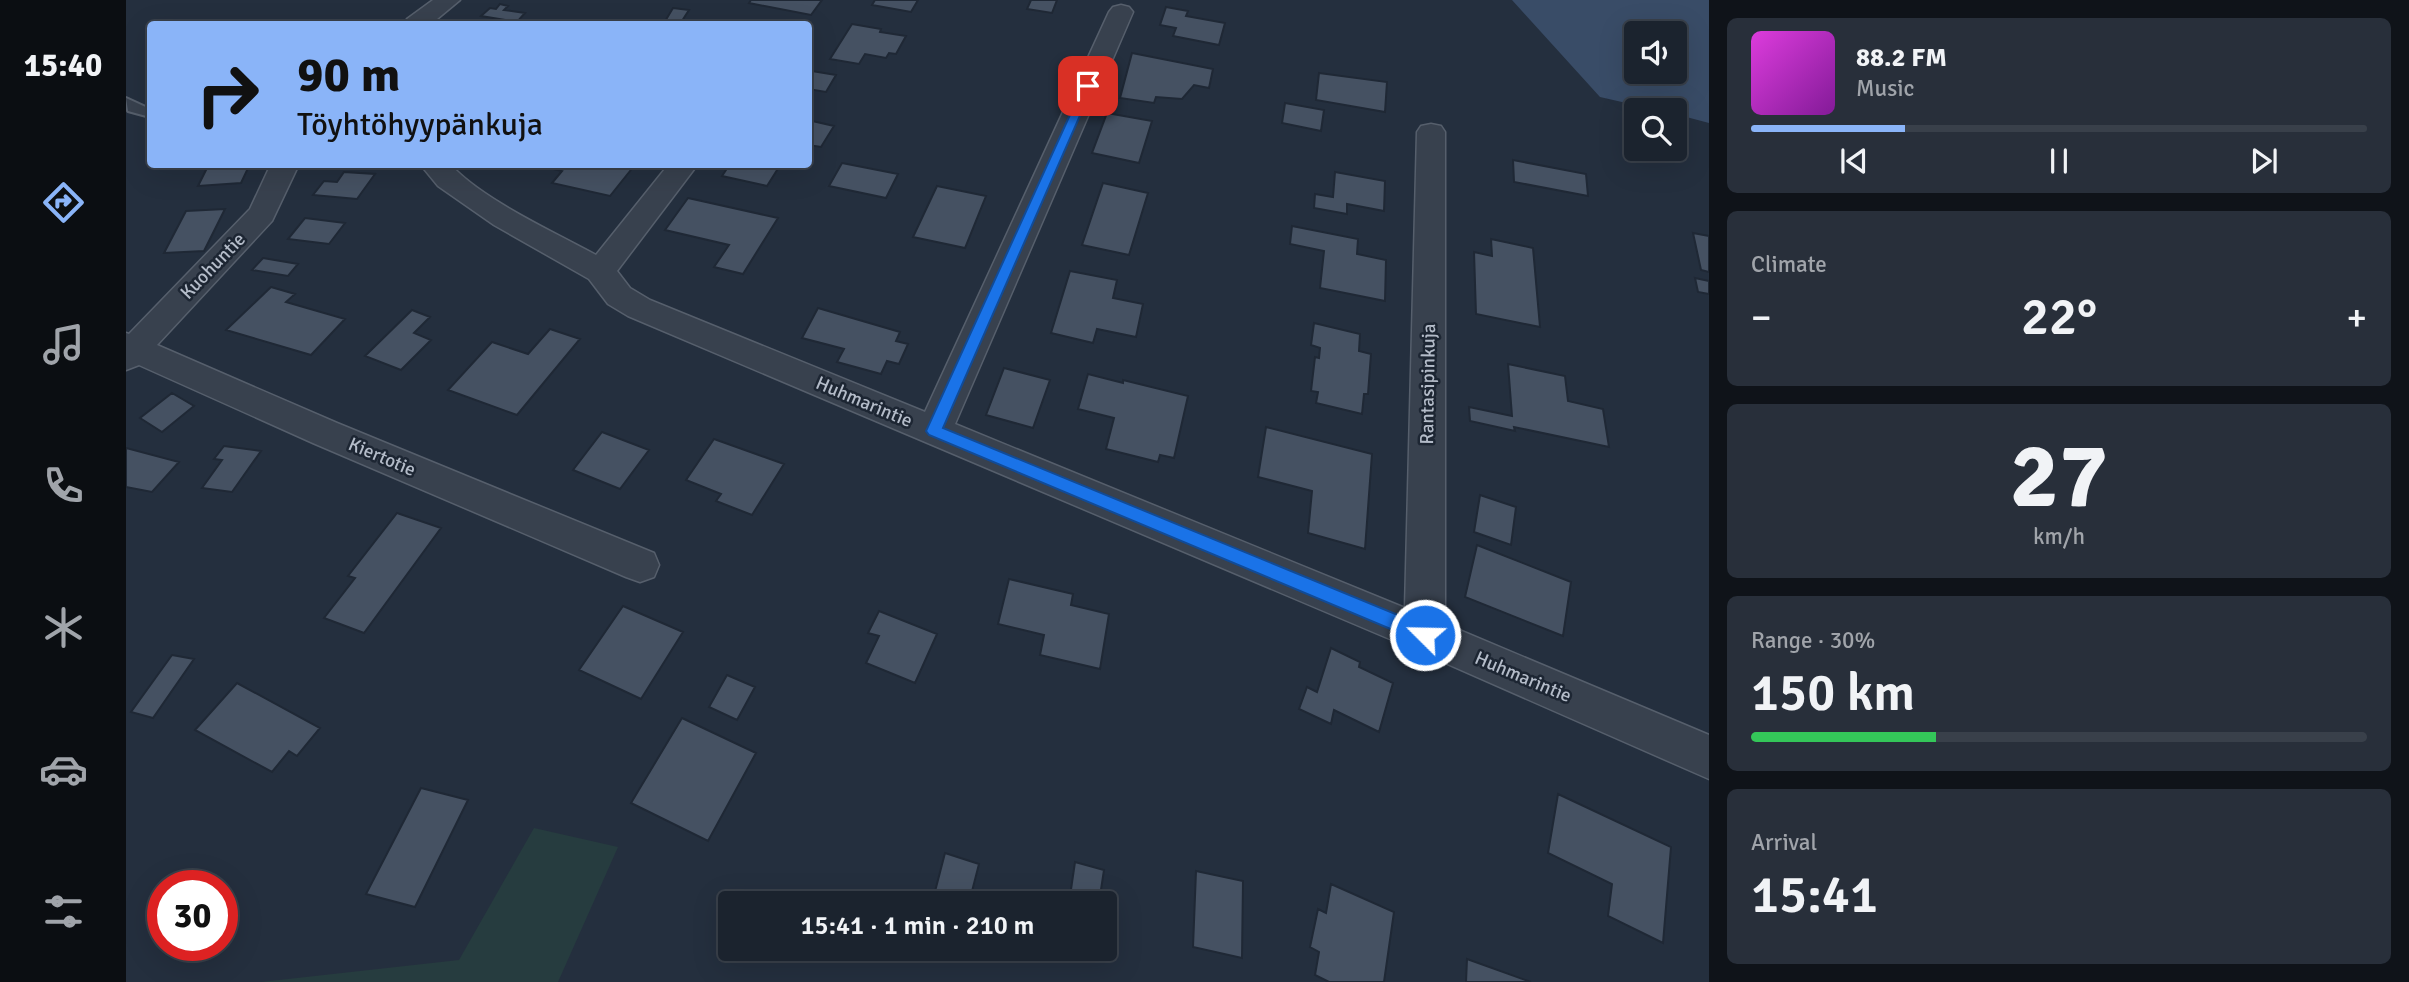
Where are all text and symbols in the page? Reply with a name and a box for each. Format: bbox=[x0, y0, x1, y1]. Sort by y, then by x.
map controls bbox=[1624, 21, 1687, 161]
button: sound bbox=[1624, 21, 1687, 84]
text: 88.2 FM bbox=[1856, 42, 1947, 74]
text: 90 m bbox=[297, 45, 400, 105]
text: 15:40 bbox=[24, 46, 102, 85]
icon: right bbox=[182, 49, 273, 140]
pin bbox=[1058, 56, 1118, 116]
icon: arrive bbox=[1069, 67, 1107, 105]
text: Music bbox=[1856, 74, 1914, 103]
button: search bbox=[1624, 98, 1687, 161]
text: Töyhtöhyypänkuja bbox=[297, 105, 543, 144]
icon: previous bbox=[1835, 142, 1873, 180]
icon: pause bbox=[2040, 142, 2078, 180]
icon: next bbox=[2245, 142, 2283, 180]
icon: directions bbox=[39, 178, 88, 227]
street label: Kuohuntie bbox=[175, 228, 251, 304]
text: Climate bbox=[1751, 250, 1827, 279]
text: 22° bbox=[2021, 285, 2097, 349]
text: − bbox=[1751, 294, 1772, 341]
text: + bbox=[2346, 294, 2367, 341]
icon: music bbox=[39, 320, 88, 369]
street label: Rantasipinkuja bbox=[1415, 323, 1441, 445]
street label: Huhmarintie bbox=[812, 371, 916, 433]
text: 27 bbox=[2010, 420, 2108, 533]
street label: Kiertotie bbox=[345, 432, 419, 482]
icon: phone bbox=[39, 461, 88, 510]
text: km/h bbox=[2033, 522, 2085, 551]
position arrow bbox=[1388, 598, 1462, 672]
icon: climate bbox=[39, 603, 88, 652]
text: Range · 30% bbox=[1751, 626, 1875, 655]
street label: Huhmarintie bbox=[1471, 646, 1575, 708]
text: 150 km bbox=[1751, 661, 1915, 725]
icon: car bbox=[39, 745, 88, 794]
text: Arrival bbox=[1751, 828, 1817, 857]
text: 15:41 bbox=[1751, 863, 1878, 927]
speed limit sign: 30 bbox=[147, 870, 238, 961]
icon: filters bbox=[39, 887, 88, 936]
text: 15:41 · 1 min · 210 m bbox=[801, 910, 1034, 942]

